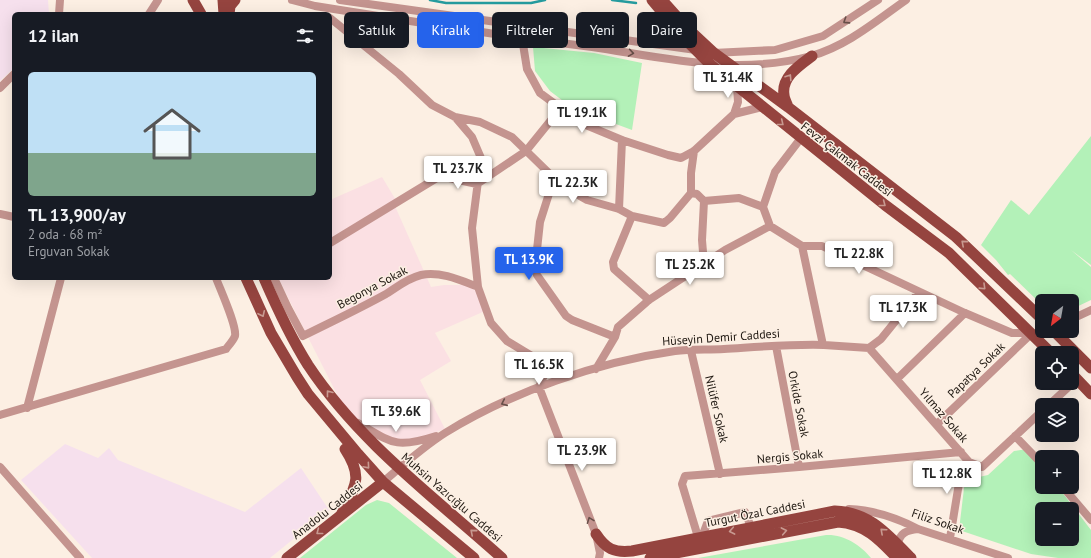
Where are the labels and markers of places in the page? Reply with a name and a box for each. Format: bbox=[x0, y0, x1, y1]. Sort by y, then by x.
pin: TL 31.4K bbox=[687, 65, 769, 99]
pin: TL 19.1K bbox=[541, 100, 623, 134]
pin: TL 23.7K bbox=[417, 156, 499, 190]
pin: TL 22.3K bbox=[532, 170, 614, 204]
pin: TL 22.8K bbox=[818, 241, 900, 275]
pin: TL 13.9K bbox=[488, 247, 570, 281]
pin: TL 25.2K bbox=[649, 252, 731, 286]
pin: TL 17.3K bbox=[862, 295, 944, 329]
pin: TL 16.5K bbox=[498, 352, 580, 386]
pin: TL 39.6K bbox=[355, 399, 437, 433]
pin: TL 23.9K bbox=[541, 438, 623, 472]
pin: TL 12.8K bbox=[906, 461, 988, 495]

